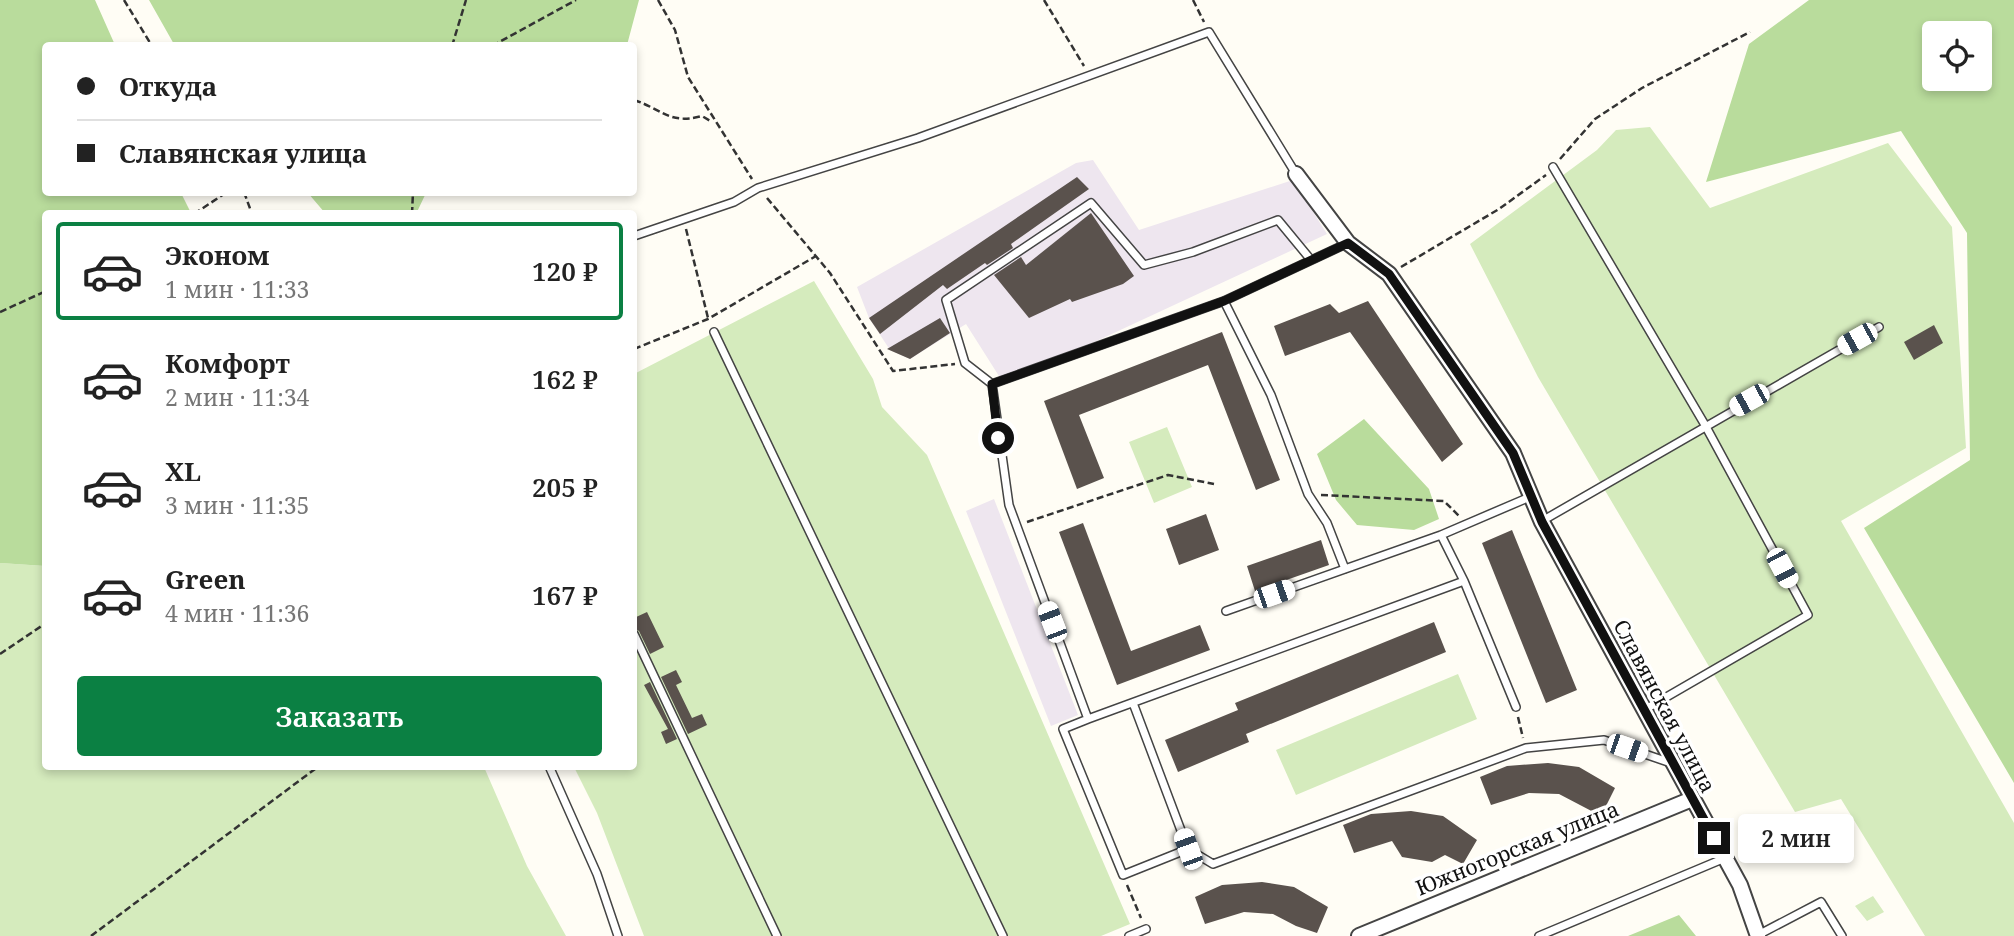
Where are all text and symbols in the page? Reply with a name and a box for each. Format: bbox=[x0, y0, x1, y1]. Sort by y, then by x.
map controls bbox=[1922, 21, 1992, 91]
button: locate bbox=[1922, 21, 1992, 91]
text: Откуда bbox=[119, 68, 217, 104]
text: Славянская улица bbox=[119, 135, 367, 171]
text: Эконом bbox=[165, 237, 269, 273]
icon: car bbox=[81, 240, 144, 303]
text: 120 ₽ bbox=[532, 253, 598, 289]
text: 1 мин · 11:33 bbox=[165, 273, 309, 305]
car bbox=[1834, 320, 1881, 358]
text: Комфорт bbox=[165, 345, 290, 381]
icon: car bbox=[81, 348, 144, 411]
text: 162 ₽ bbox=[532, 361, 598, 397]
text: 2 мин · 11:34 bbox=[165, 381, 309, 413]
car bbox=[1726, 381, 1773, 419]
route start bbox=[982, 422, 1014, 454]
text: XL bbox=[165, 453, 201, 489]
icon: car bbox=[81, 456, 144, 519]
text: 205 ₽ bbox=[532, 469, 598, 505]
text: 3 мин · 11:35 bbox=[165, 489, 309, 521]
car bbox=[1763, 545, 1802, 591]
text: Green bbox=[165, 561, 246, 597]
icon: car bbox=[81, 564, 144, 627]
text: 167 ₽ bbox=[532, 577, 598, 613]
car bbox=[1251, 577, 1298, 611]
text: 4 мин · 11:36 bbox=[165, 597, 309, 629]
car bbox=[1035, 599, 1070, 645]
street label: Славянская улица bbox=[1607, 614, 1723, 798]
button: Заказать bbox=[77, 676, 602, 756]
car bbox=[1604, 731, 1651, 765]
street label: Южногорская улица bbox=[1411, 794, 1623, 902]
callout: 2 мин bbox=[1738, 814, 1854, 862]
route end bbox=[1698, 822, 1730, 854]
text: 2 мин bbox=[1761, 822, 1831, 854]
car bbox=[1171, 826, 1206, 872]

